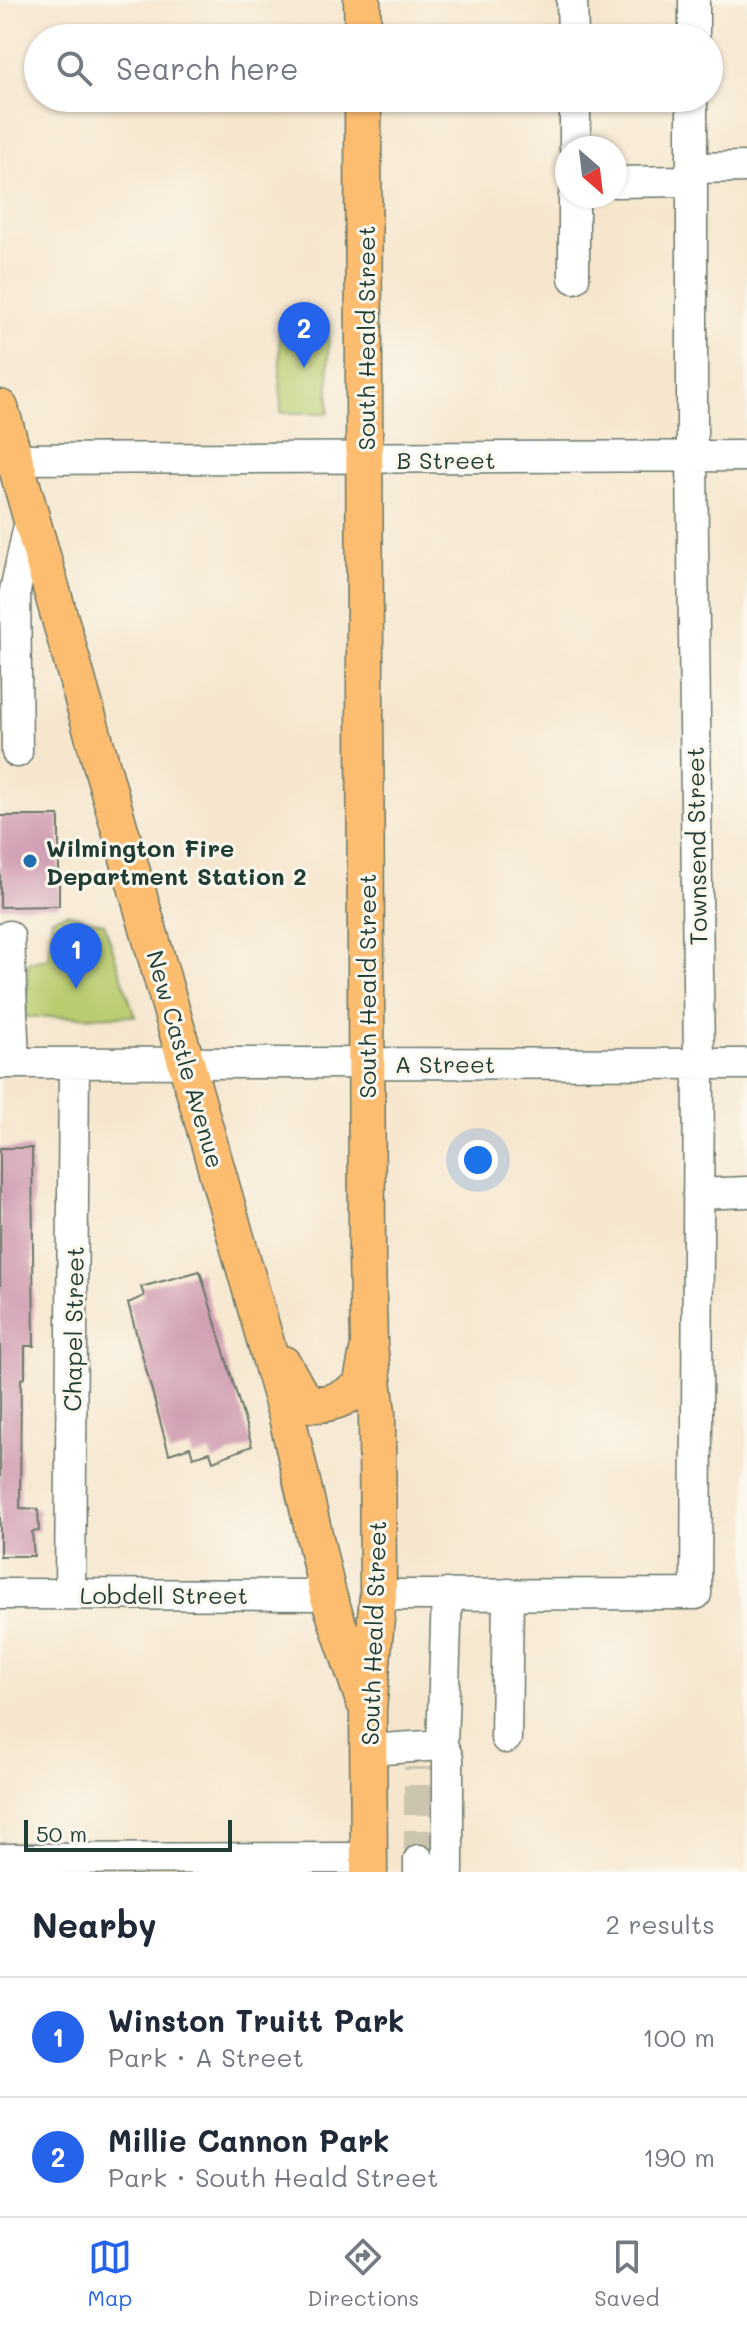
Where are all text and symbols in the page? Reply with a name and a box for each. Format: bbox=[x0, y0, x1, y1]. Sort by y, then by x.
search box bbox=[24, 24, 723, 112]
icon: search bbox=[52, 46, 96, 90]
text: Search here bbox=[116, 48, 299, 88]
north arrow bbox=[555, 136, 627, 208]
street label: South Heald Street bbox=[350, 226, 381, 450]
pin: 2 bbox=[278, 302, 330, 368]
street label: B Street bbox=[397, 444, 495, 475]
street label: Townsend Street bbox=[679, 746, 713, 946]
place label: Wilmington Fire Department Station 2 bbox=[46, 832, 307, 891]
marker: Wilmington Fire Department Station 2 bbox=[21, 852, 39, 870]
street label: South Heald Street bbox=[351, 874, 382, 1098]
pin: 1 bbox=[50, 923, 102, 989]
street label: New Castle Avenue bbox=[140, 947, 232, 1171]
street label: A Street bbox=[395, 1048, 495, 1079]
your location bbox=[458, 1140, 498, 1180]
street label: Chapel Street bbox=[56, 1246, 90, 1412]
street label: South Heald Street bbox=[354, 1520, 392, 1746]
street label: Lobdell Street bbox=[80, 1579, 248, 1610]
scale bar bbox=[24, 1816, 232, 1852]
text: 50 m bbox=[36, 1819, 87, 1848]
text: Nearby bbox=[32, 1902, 157, 1947]
text: 2 results bbox=[606, 1907, 715, 1941]
text: Winston Truitt Park bbox=[108, 2000, 404, 2040]
text: 1 bbox=[52, 2020, 64, 2054]
text: 100 m bbox=[642, 2020, 715, 2054]
text: Park · A Street bbox=[108, 2040, 304, 2074]
text: Millie Cannon Park bbox=[108, 2120, 390, 2160]
text: 2 bbox=[51, 2140, 65, 2174]
text: 190 m bbox=[643, 2140, 715, 2174]
text: Park · South Heald Street bbox=[108, 2160, 439, 2194]
tab: Map bbox=[88, 2235, 132, 2312]
tab: Directions bbox=[307, 2235, 419, 2312]
tab: Saved bbox=[594, 2235, 659, 2312]

